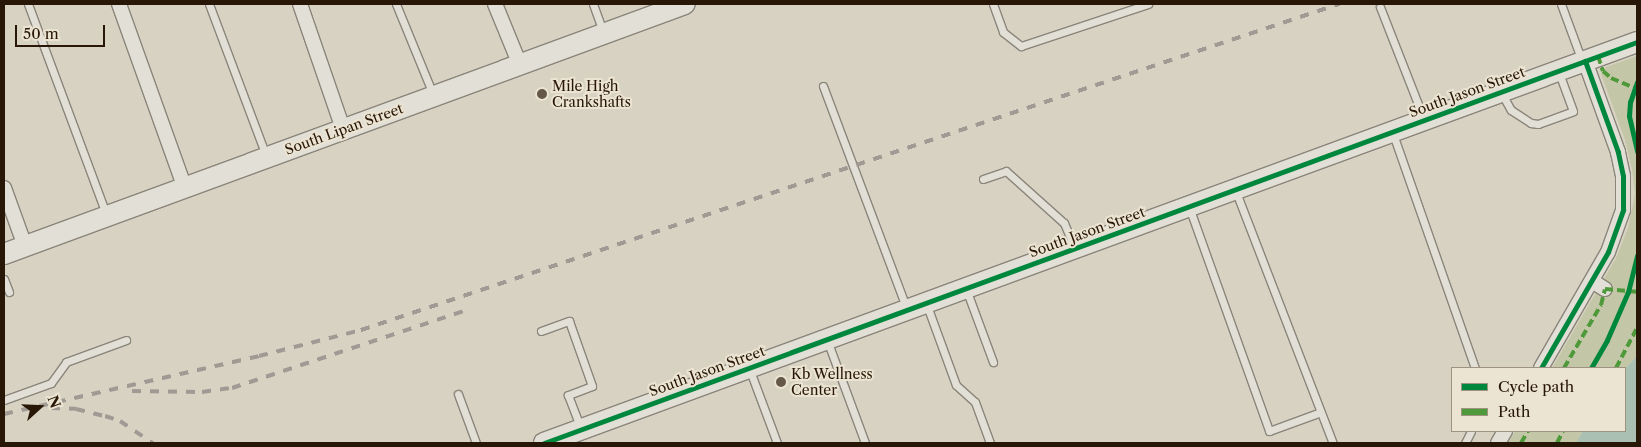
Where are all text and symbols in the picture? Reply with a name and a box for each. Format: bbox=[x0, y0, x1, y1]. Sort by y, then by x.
scale bar bbox=[18, 15, 108, 47]
text: 50 m bbox=[23, 24, 59, 43]
street label: South Jason Street bbox=[1407, 63, 1527, 121]
place label: Mile High Crankshafts bbox=[552, 78, 631, 110]
marker: Mile High Crankshafts bbox=[536, 88, 548, 100]
street label: South Lipan Street bbox=[283, 100, 405, 158]
street label: South Jason Street bbox=[1027, 203, 1147, 261]
street label: South Jason Street bbox=[647, 342, 767, 400]
place label: Kb Wellness Center bbox=[791, 366, 873, 398]
legend bbox=[1451, 367, 1626, 432]
marker: Kb Wellness Center bbox=[775, 376, 787, 388]
text: Cycle path bbox=[1498, 377, 1574, 396]
north arrow bbox=[15, 382, 65, 432]
text: N bbox=[44, 393, 65, 411]
text: Path bbox=[1498, 402, 1530, 421]

